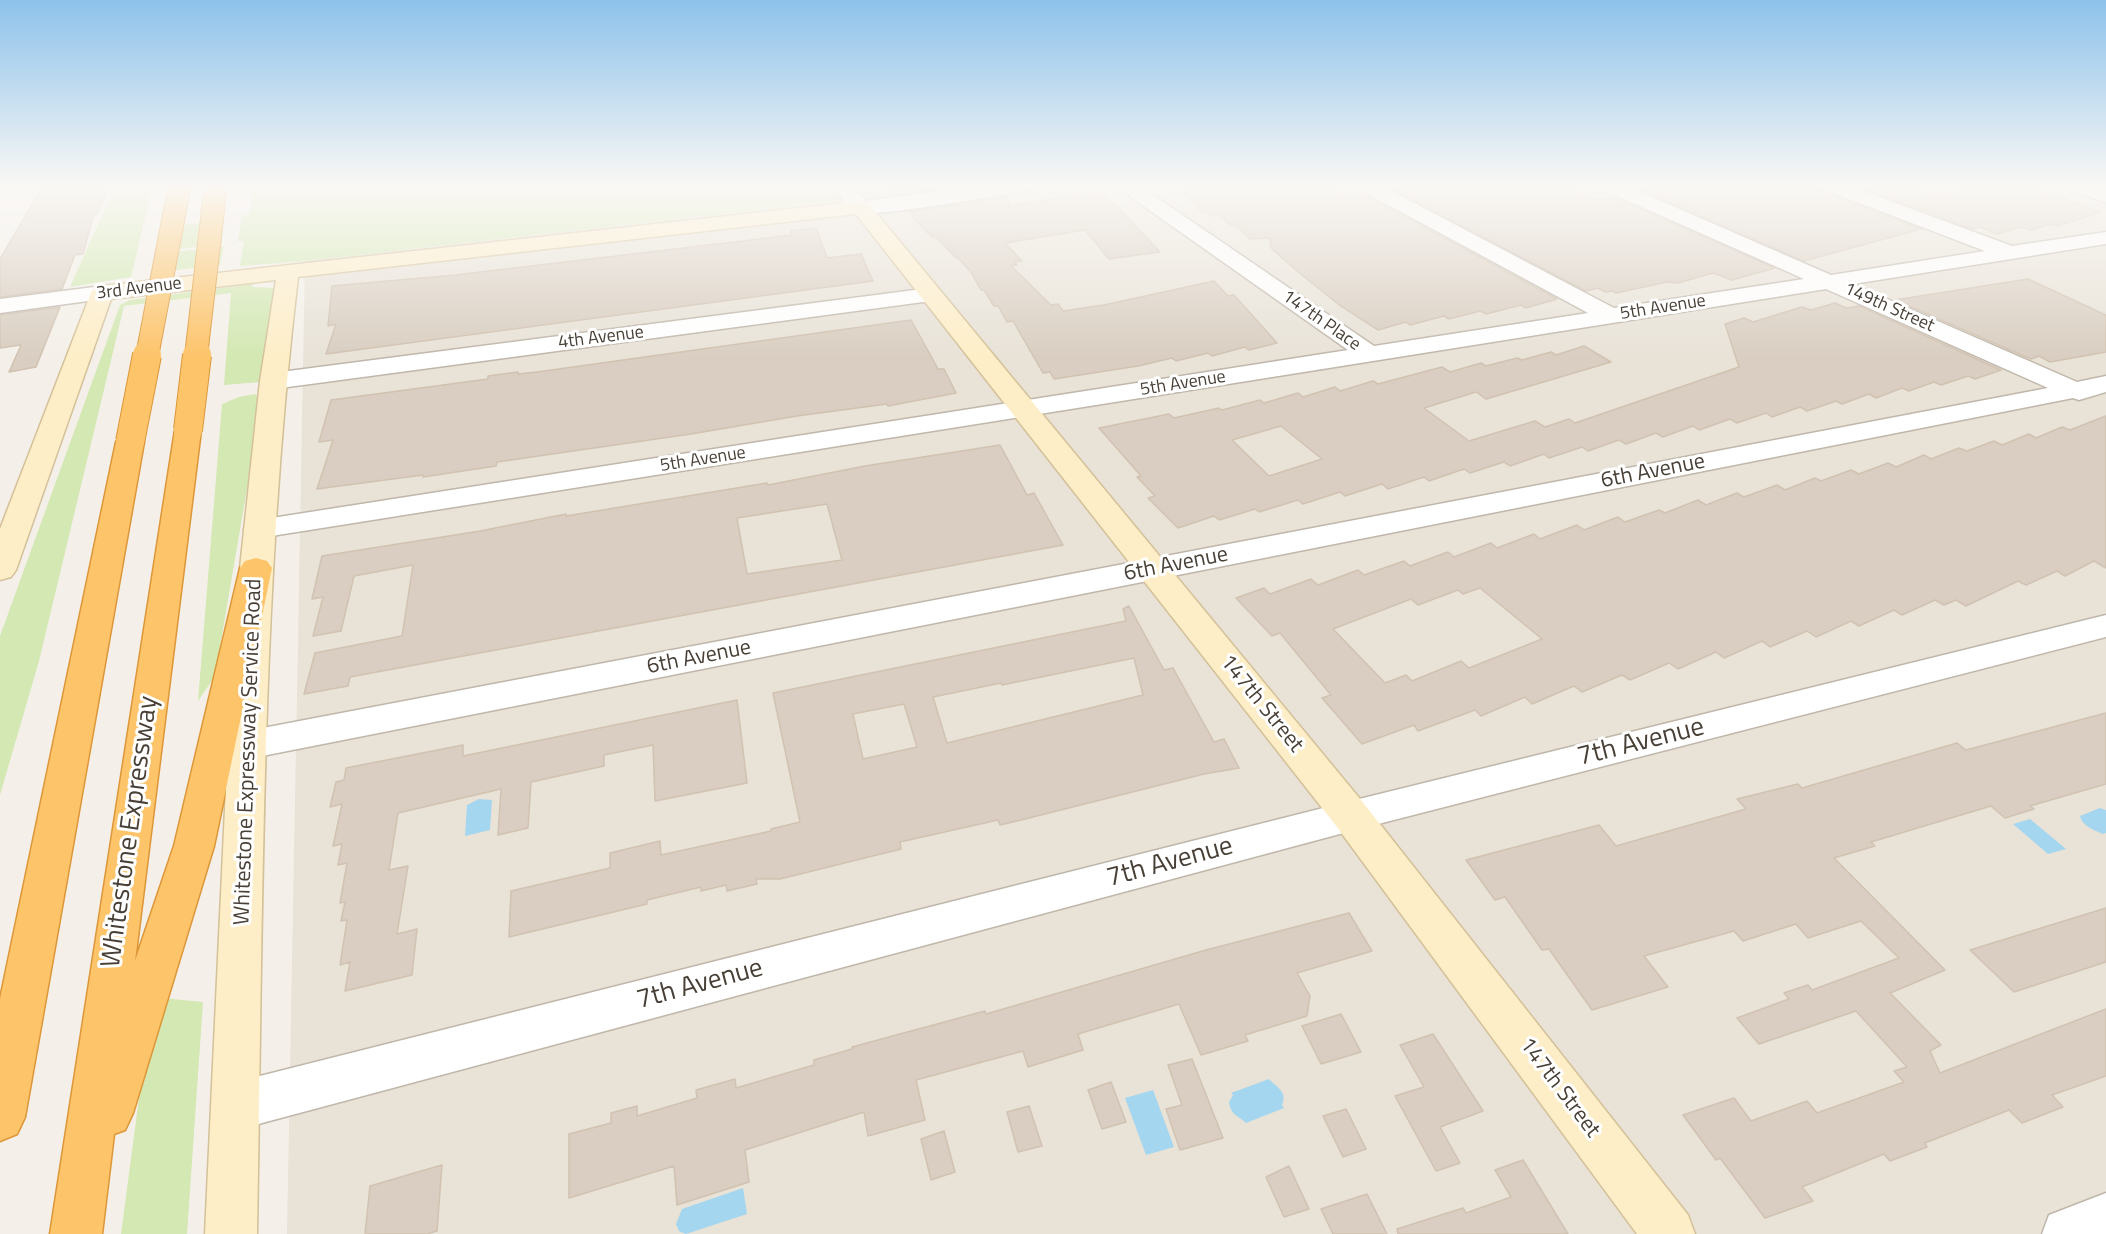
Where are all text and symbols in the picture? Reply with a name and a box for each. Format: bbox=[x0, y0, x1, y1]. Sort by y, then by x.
street label: 3rd Avenue bbox=[95, 273, 183, 305]
street label: 149th Street bbox=[1840, 278, 1938, 338]
street label: 147th Place bbox=[1278, 286, 1364, 356]
street label: 5th Avenue bbox=[1619, 291, 1707, 325]
street label: 4th Avenue bbox=[557, 322, 645, 354]
street label: 5th Avenue bbox=[1139, 367, 1227, 401]
street label: 5th Avenue bbox=[659, 443, 747, 477]
street label: 6th Avenue bbox=[1599, 449, 1707, 495]
street label: 6th Avenue bbox=[1122, 542, 1230, 588]
street label: Whitestone Expressway Service Road bbox=[230, 578, 268, 926]
street label: 6th Avenue bbox=[645, 635, 753, 681]
street label: 147th Street bbox=[1214, 650, 1308, 758]
street label: Whitestone Expressway bbox=[96, 694, 166, 970]
street label: 7th Avenue bbox=[1574, 712, 1708, 774]
street label: 7th Avenue bbox=[1103, 831, 1237, 895]
street label: 7th Avenue bbox=[633, 953, 767, 1017]
street label: 147th Street bbox=[1513, 1033, 1605, 1143]

